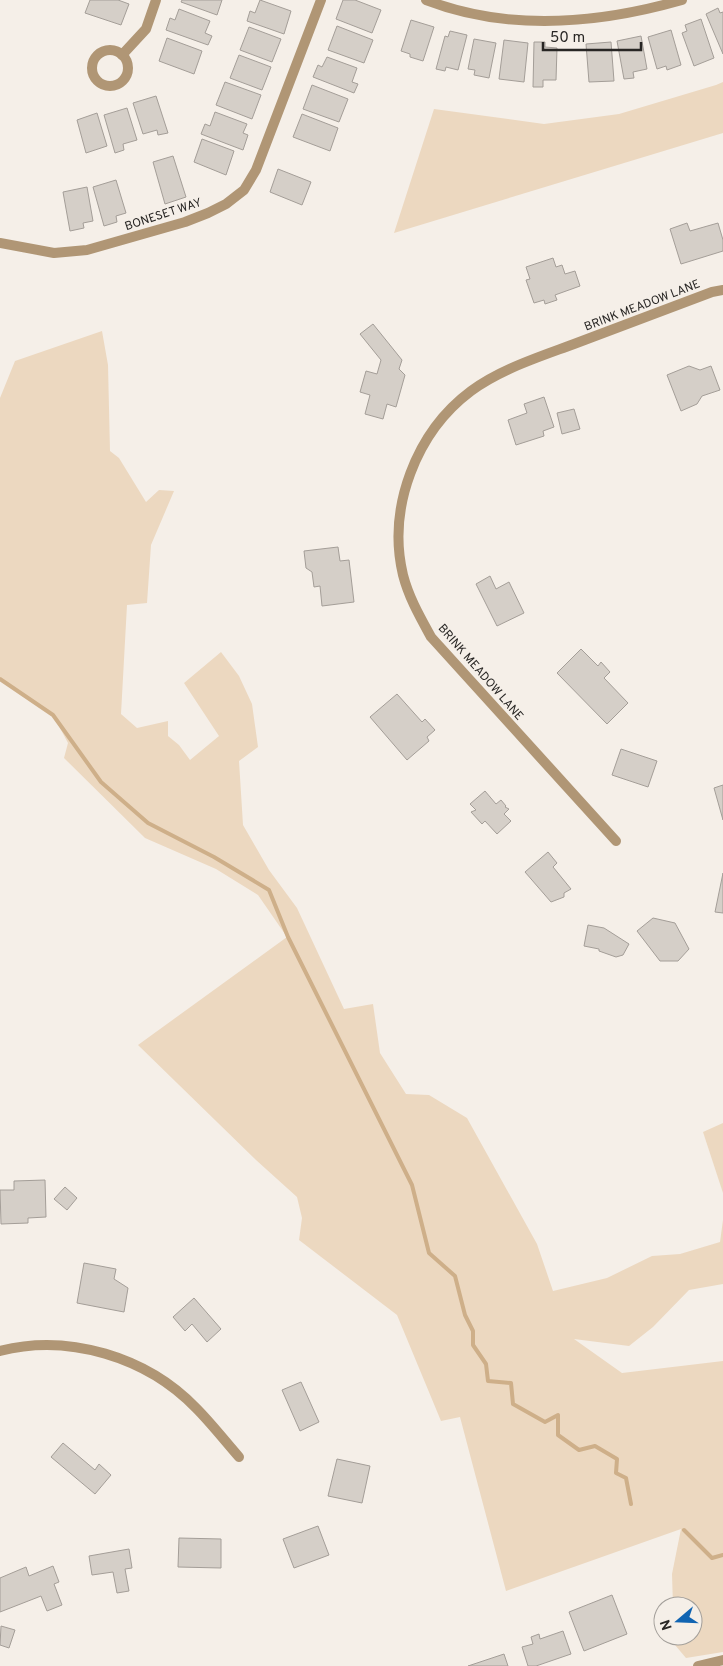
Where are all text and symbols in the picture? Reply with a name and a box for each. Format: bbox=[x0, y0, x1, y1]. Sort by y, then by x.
scale bar bbox=[543, 20, 640, 52]
text: 50 m bbox=[550, 29, 585, 48]
street label: BONESET WAY bbox=[123, 195, 204, 235]
street label: BRINK MEADOW LANE bbox=[582, 276, 703, 335]
street label: BRINK MEADOW LANE bbox=[434, 621, 527, 724]
north arrow bbox=[653, 1596, 703, 1646]
text: N bbox=[657, 1617, 677, 1632]

